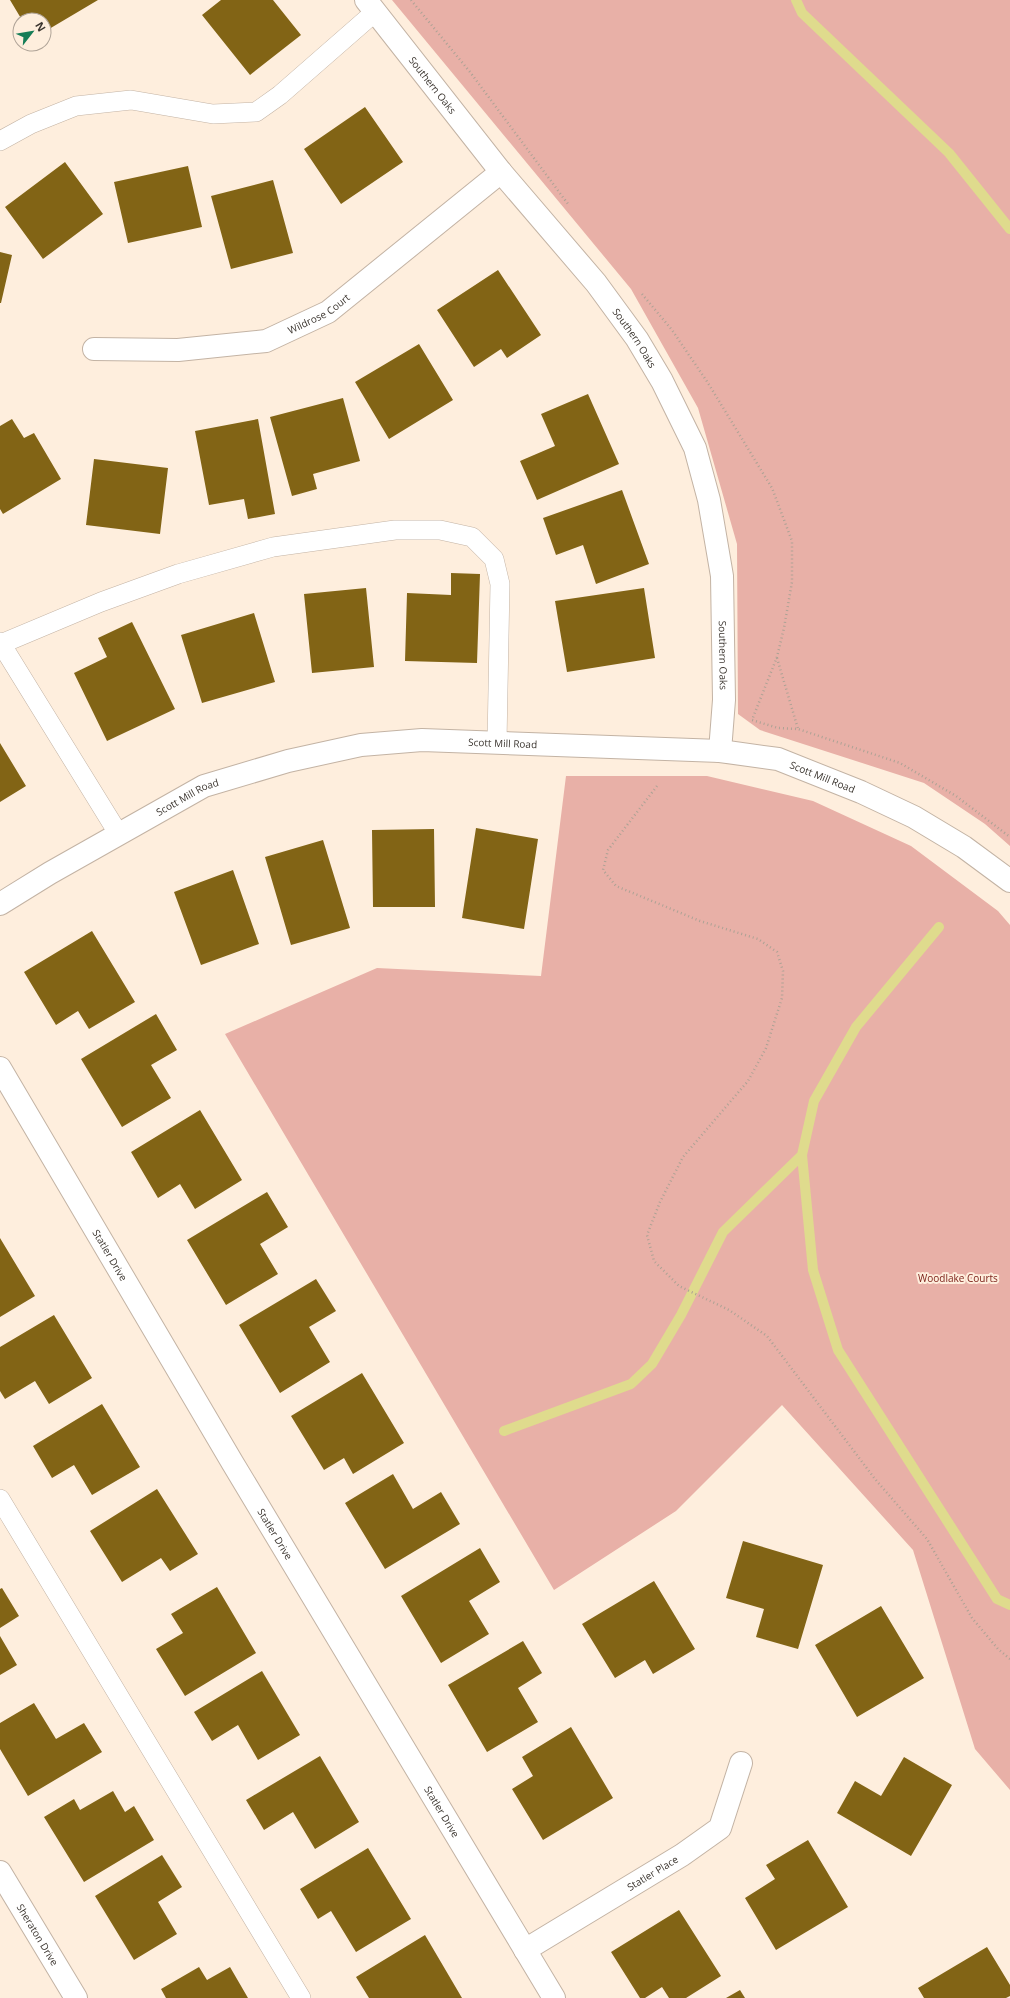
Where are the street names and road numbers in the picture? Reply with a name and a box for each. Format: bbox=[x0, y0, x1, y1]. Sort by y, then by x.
street label: Southern Oaks bbox=[406, 53, 460, 117]
street label: Wildrose Court bbox=[285, 290, 353, 337]
street label: Southern Oaks bbox=[610, 305, 660, 371]
street label: Southern Oaks bbox=[716, 621, 731, 690]
street label: Scott Mill Road bbox=[468, 735, 537, 751]
street label: Scott Mill Road bbox=[788, 757, 857, 796]
street label: Scott Mill Road bbox=[153, 775, 220, 819]
street label: Statler Drive bbox=[89, 1227, 131, 1284]
street label: Statler Drive bbox=[254, 1506, 296, 1562]
street label: Statler Drive bbox=[421, 1783, 463, 1840]
street label: Statler Place bbox=[624, 1852, 681, 1894]
street label: Sheraton Drive bbox=[14, 1901, 62, 1968]

